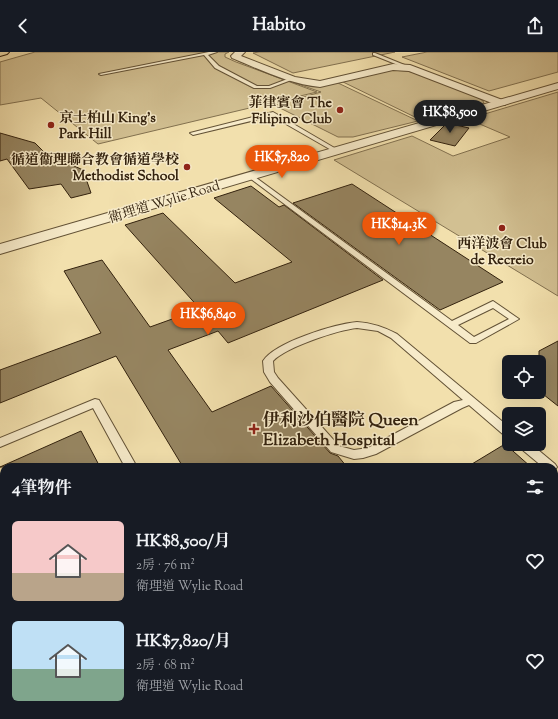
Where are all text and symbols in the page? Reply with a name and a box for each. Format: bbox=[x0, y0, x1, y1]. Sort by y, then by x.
text: Habito bbox=[252, 13, 306, 39]
icon: back bbox=[12, 15, 34, 37]
icon: share bbox=[524, 15, 546, 37]
place label: 菲律賓會 The Filipino Club bbox=[249, 94, 332, 130]
pin: HK$8,500 bbox=[409, 100, 491, 134]
text: HK$8,500 bbox=[423, 104, 477, 122]
marker: 菲律賓會 The Filipino Club bbox=[335, 105, 345, 115]
place label: 京士柏山 King's Park Hill bbox=[59, 109, 156, 145]
marker: 京士柏山 King's Park Hill bbox=[46, 120, 56, 130]
pin: HK$7,820 bbox=[241, 145, 323, 179]
text: HK$7,820 bbox=[254, 149, 310, 167]
place label: 循道衞理聯合教會循道學校 Methodist School bbox=[11, 151, 179, 187]
marker: 循道衞理聯合教會循道學校 Methodist School bbox=[182, 162, 192, 172]
street label: 衛理道 Wylie Road bbox=[106, 176, 223, 229]
pin: HK$14.3K bbox=[358, 212, 440, 246]
text: HK$14.3K bbox=[371, 216, 427, 234]
marker: 西洋波會 Club de Recreio bbox=[497, 223, 507, 233]
place label: 西洋波會 Club de Recreio bbox=[457, 235, 547, 271]
pin: HK$6,840 bbox=[167, 302, 249, 336]
text: HK$6,840 bbox=[180, 306, 236, 324]
map controls bbox=[502, 355, 546, 451]
button: locate bbox=[502, 355, 546, 399]
button: layers bbox=[502, 407, 546, 451]
place label: 伊利沙伯醫院 Queen Elizabeth Hospital bbox=[263, 409, 420, 453]
marker: 伊利沙伯醫院 Queen Elizabeth Hospital bbox=[248, 423, 260, 435]
icon: filters bbox=[524, 476, 546, 498]
text: 4筆物件 bbox=[12, 477, 72, 501]
text: HK$8,500/月 bbox=[136, 530, 231, 554]
icon: home bbox=[44, 537, 92, 585]
icon: heart bbox=[524, 550, 546, 572]
text: 2房 · 76 m² bbox=[136, 557, 195, 575]
text: 衛理道 Wylie Road bbox=[136, 578, 243, 596]
text: HK$7,820/月 bbox=[136, 630, 231, 654]
icon: home bbox=[44, 637, 92, 685]
icon: heart bbox=[524, 650, 546, 672]
text: 2房 · 68 m² bbox=[136, 657, 195, 675]
text: 衛理道 Wylie Road bbox=[136, 678, 243, 696]

